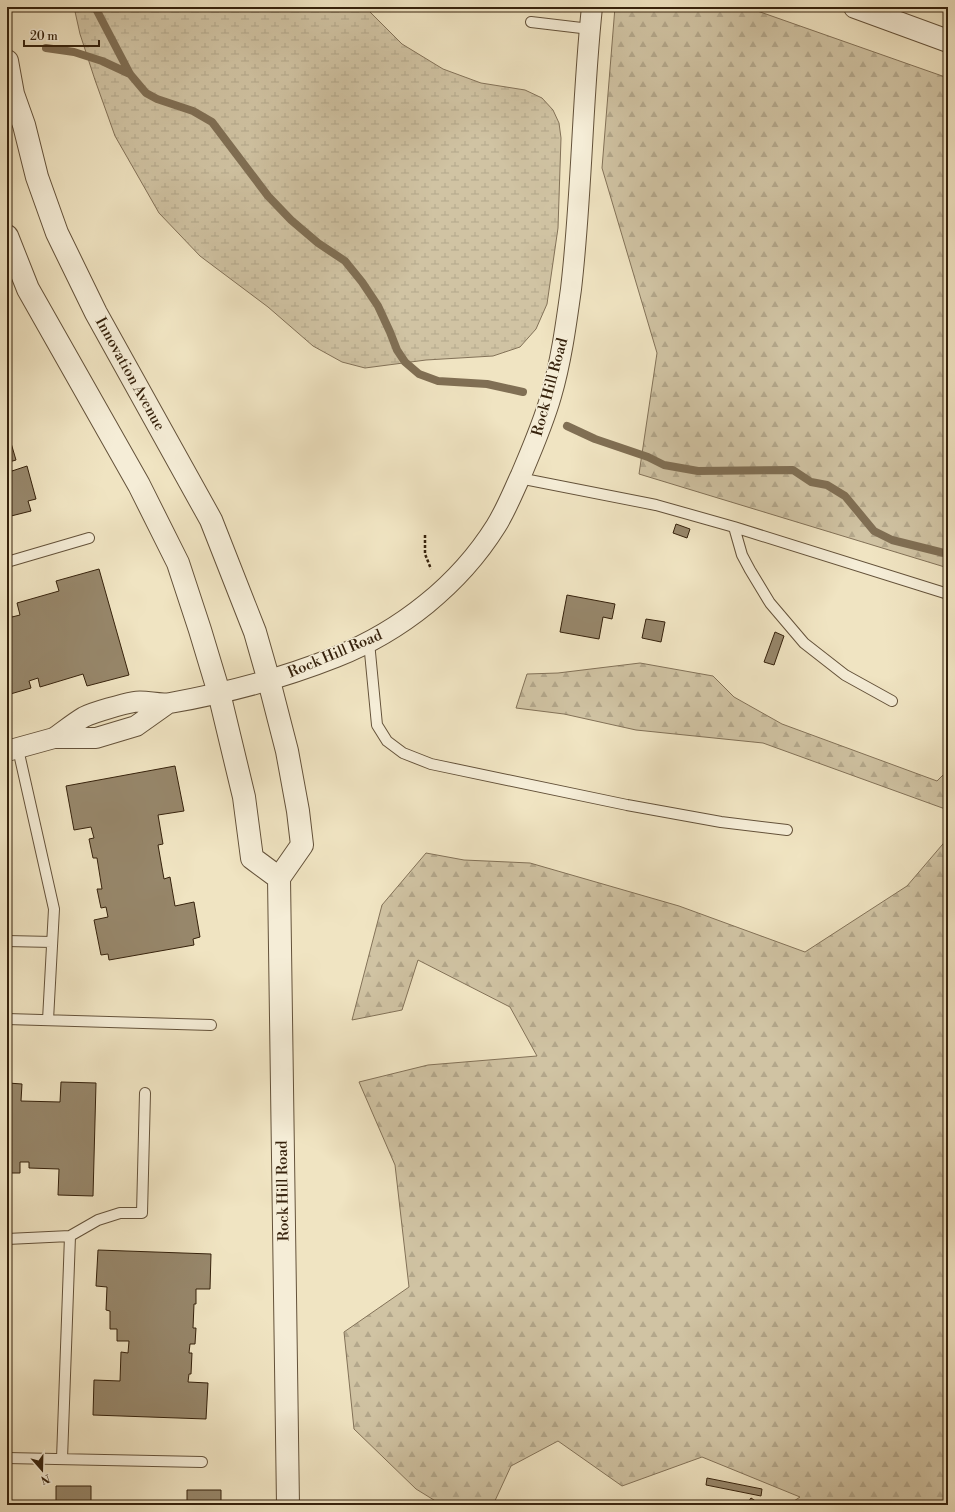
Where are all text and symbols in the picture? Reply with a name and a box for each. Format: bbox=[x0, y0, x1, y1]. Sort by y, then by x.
scale bar bbox=[24, 22, 99, 48]
text: 20 m bbox=[30, 29, 58, 44]
street label: Innovation Avenue bbox=[91, 314, 169, 434]
street label: Rock Hill Road bbox=[528, 335, 572, 438]
street label: Rock Hill Road bbox=[285, 625, 386, 682]
street label: Rock Hill Road bbox=[273, 1140, 293, 1242]
north arrow bbox=[22, 1450, 62, 1490]
text: N bbox=[38, 1470, 52, 1487]

